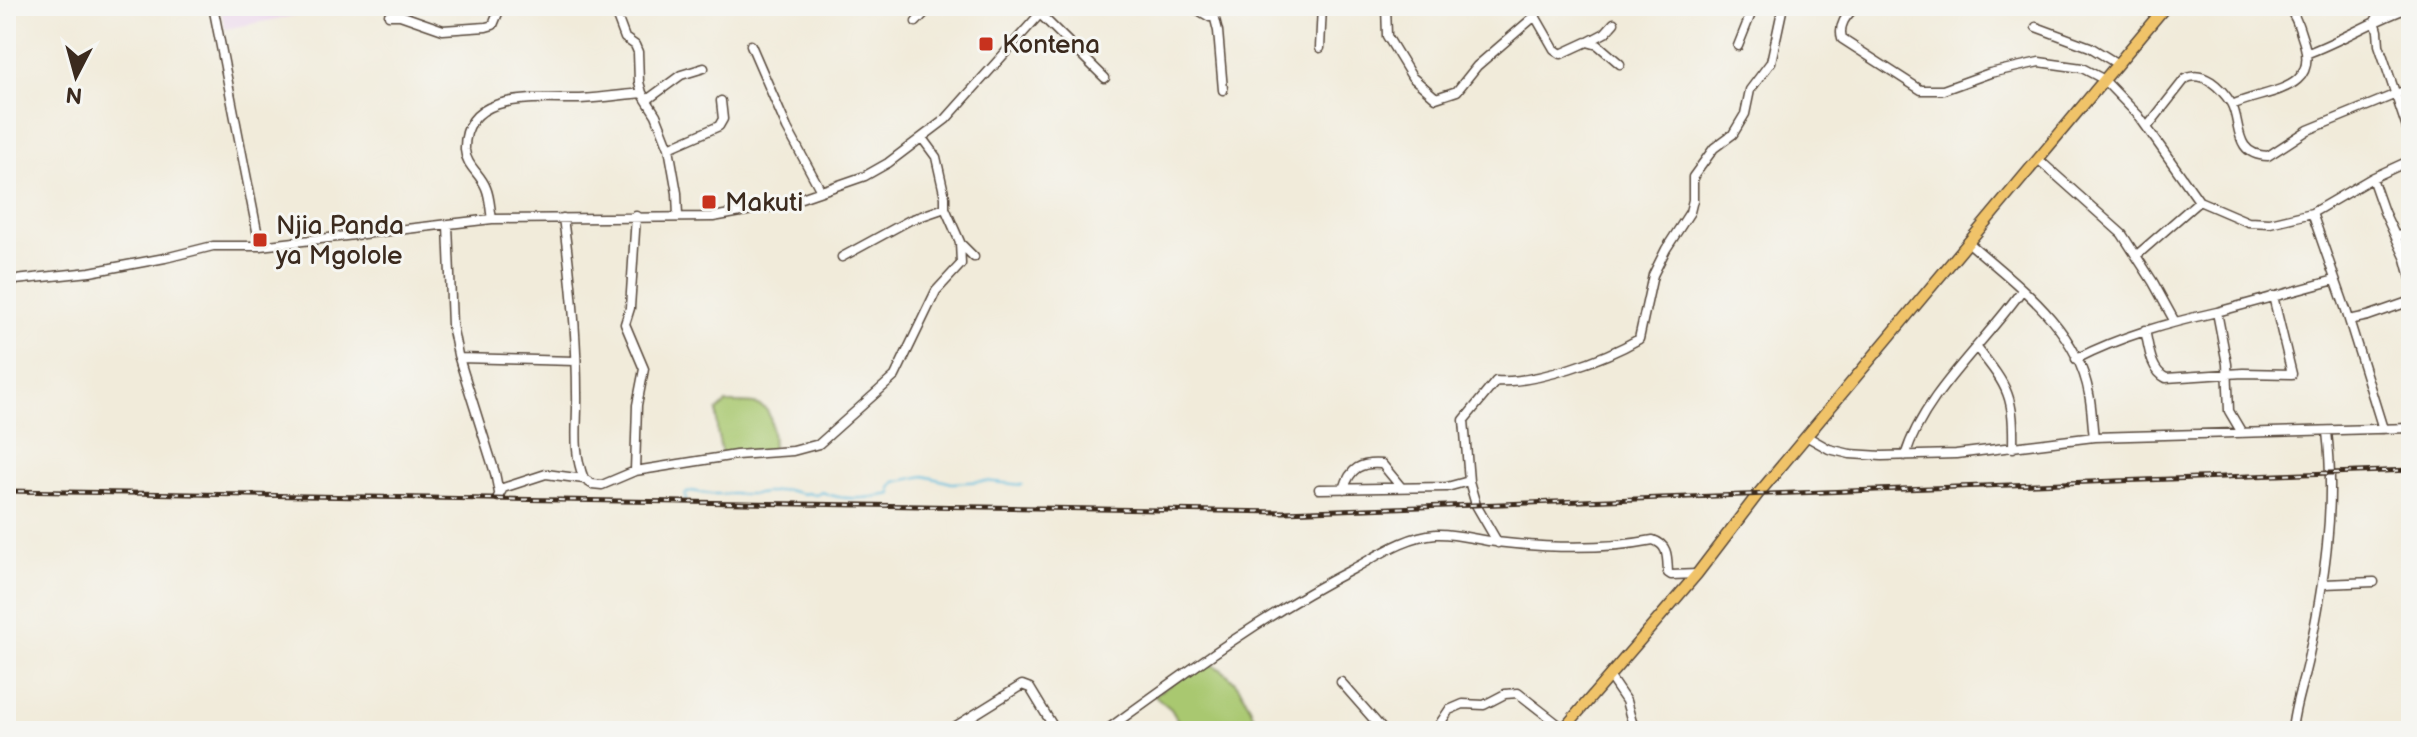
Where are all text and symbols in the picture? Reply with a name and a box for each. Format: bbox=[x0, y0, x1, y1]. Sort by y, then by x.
place label: Kontena bbox=[1002, 30, 1100, 61]
marker: Kontena bbox=[977, 35, 995, 53]
north arrow bbox=[36, 36, 116, 116]
text: N bbox=[64, 80, 84, 109]
place label: Makuti bbox=[725, 188, 803, 219]
marker: Makuti bbox=[700, 193, 718, 211]
place label: Njia Panda ya Mgolole bbox=[275, 211, 404, 272]
marker: Njia Panda ya Mgolole bbox=[251, 231, 269, 249]

